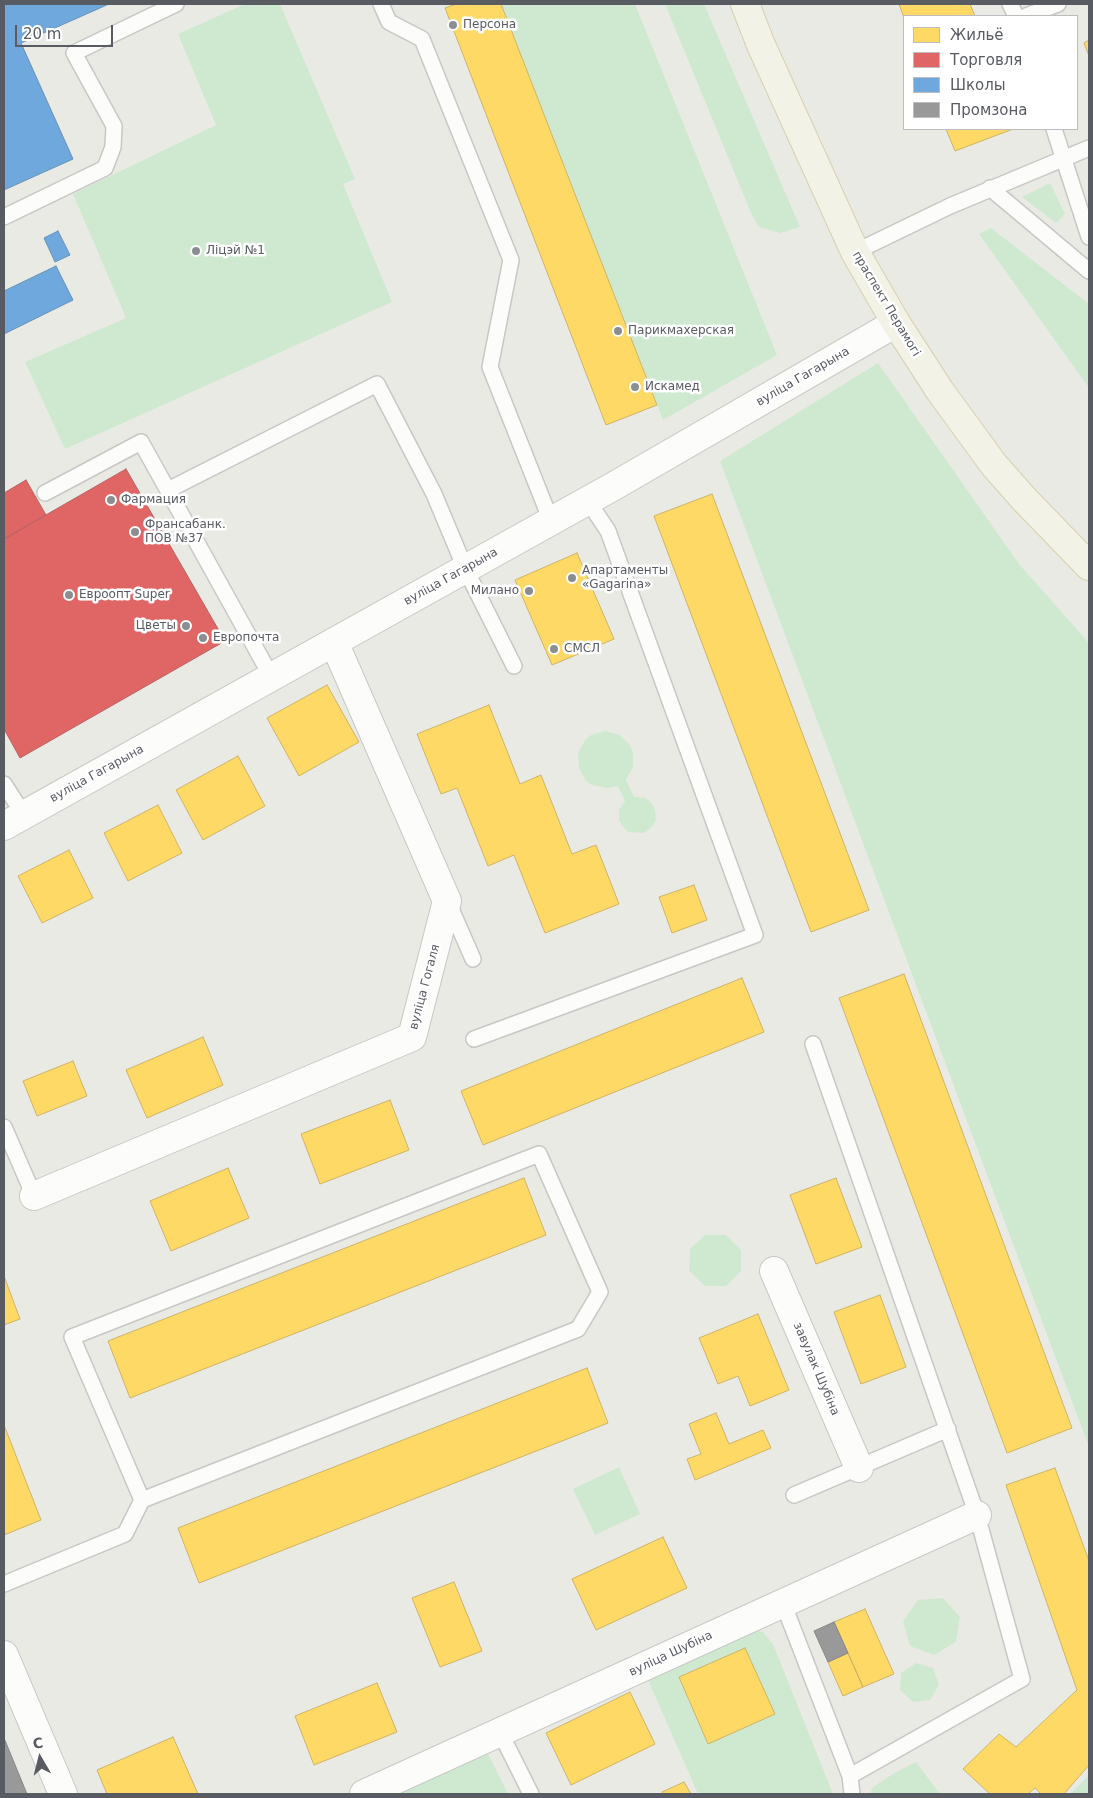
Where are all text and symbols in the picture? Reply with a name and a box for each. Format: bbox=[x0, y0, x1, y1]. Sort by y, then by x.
scale bar bbox=[18, 15, 115, 47]
legend bbox=[903, 15, 1078, 130]
place label: Персона bbox=[463, 18, 516, 32]
marker: Персона bbox=[447, 19, 459, 31]
text: 20 m bbox=[23, 25, 61, 43]
text: Жильё bbox=[950, 26, 1004, 44]
text: Торговля bbox=[950, 51, 1022, 69]
text: Школы bbox=[950, 76, 1006, 94]
text: Промзона bbox=[950, 101, 1027, 119]
place label: Ліцэй №1 bbox=[206, 244, 265, 258]
marker: Ліцэй №1 bbox=[190, 245, 202, 257]
street label: праспект Перамогі bbox=[849, 249, 923, 359]
place label: Парикмахерская bbox=[628, 324, 734, 338]
marker: Парикмахерская bbox=[612, 325, 624, 337]
street label: вуліца Гагарына bbox=[754, 344, 852, 410]
place label: Искамед bbox=[645, 380, 700, 394]
marker: Искамед bbox=[629, 381, 641, 393]
place label: Фармация bbox=[121, 493, 186, 507]
marker: Фармация bbox=[105, 494, 117, 506]
place label: Франсабанк. ПОВ №37 bbox=[145, 518, 226, 546]
marker: Франсабанк. ПОВ №37 bbox=[129, 526, 141, 538]
street label: вуліца Гагарына bbox=[402, 545, 500, 609]
place label: Апартаменты «Gagarina» bbox=[582, 564, 668, 592]
marker: Апартаменты «Gagarina» bbox=[566, 572, 578, 584]
place label: Милано bbox=[471, 584, 519, 598]
marker: Милано bbox=[523, 585, 535, 597]
place label: Евроопт Super bbox=[79, 588, 170, 602]
marker: Евроопт Super bbox=[63, 589, 75, 601]
place label: Цветы bbox=[136, 619, 176, 633]
marker: Цветы bbox=[180, 620, 192, 632]
place label: Европочта bbox=[213, 631, 279, 645]
marker: Европочта bbox=[197, 632, 209, 644]
place label: СМСЛ bbox=[564, 642, 600, 656]
marker: СМСЛ bbox=[548, 643, 560, 655]
street label: вуліца Гагарына bbox=[48, 742, 146, 806]
street label: вуліца Гогаля bbox=[407, 943, 443, 1031]
street label: завулак Шубіна bbox=[790, 1320, 842, 1418]
street label: вуліца Шубіна bbox=[627, 1628, 715, 1680]
north arrow bbox=[15, 1733, 65, 1783]
text: С bbox=[32, 1735, 44, 1752]

